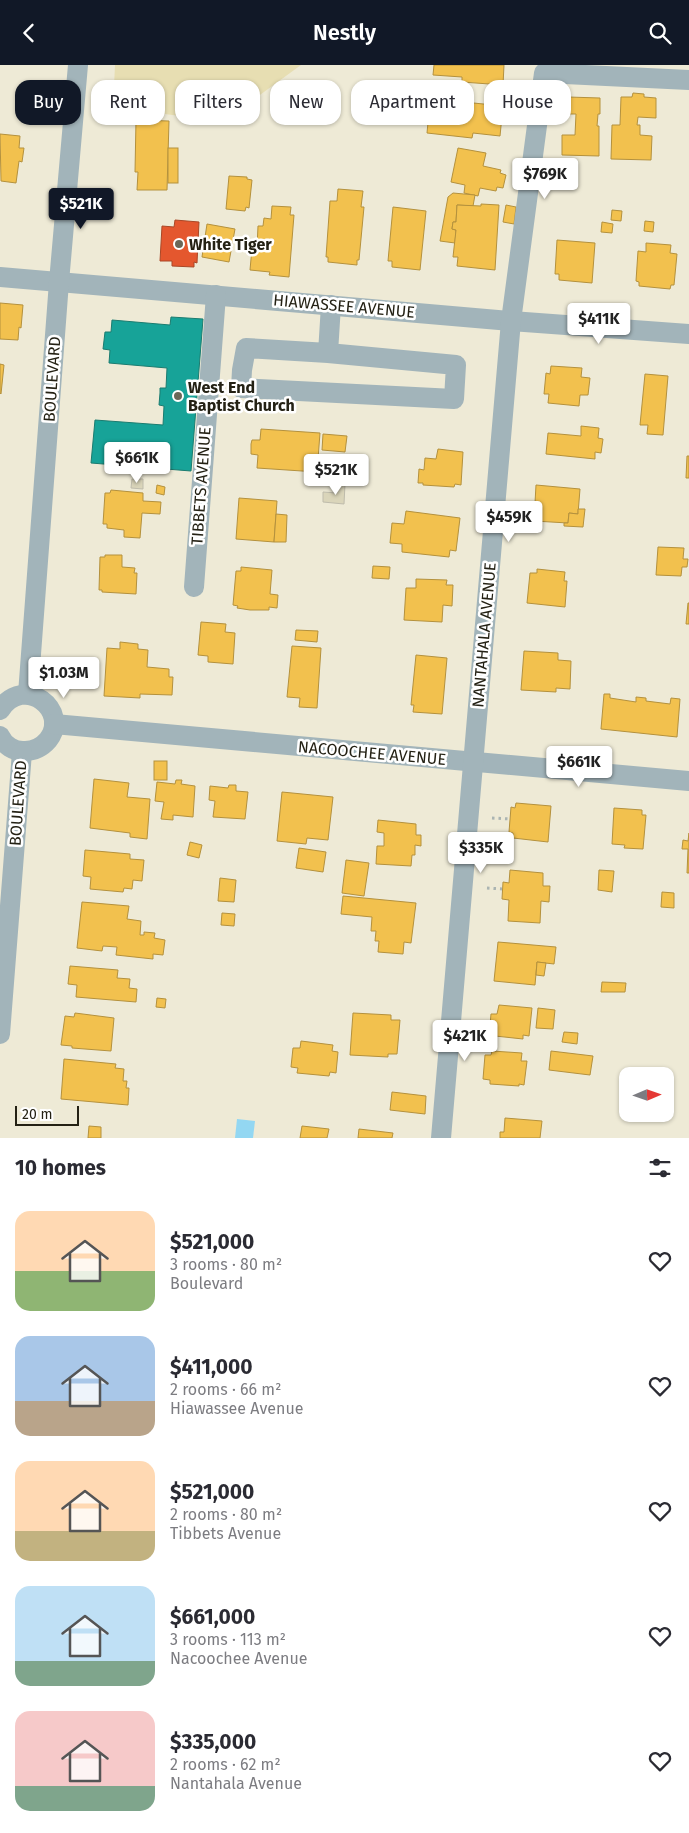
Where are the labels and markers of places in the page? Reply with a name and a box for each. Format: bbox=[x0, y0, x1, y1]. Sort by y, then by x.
pin: $769K bbox=[510, 157, 580, 200]
pin: $521K bbox=[46, 187, 116, 230]
place label: White Tiger bbox=[189, 235, 272, 254]
marker: White Tiger bbox=[173, 238, 185, 250]
pin: $411K bbox=[564, 303, 634, 345]
place label: West End Baptist Church bbox=[188, 378, 295, 415]
marker: West End Baptist Church bbox=[172, 390, 184, 402]
pin: $661K bbox=[102, 441, 172, 484]
pin: $521K bbox=[301, 453, 371, 496]
pin: $459K bbox=[474, 501, 544, 543]
pin: $1.03M bbox=[23, 657, 105, 699]
pin: $661K bbox=[544, 745, 614, 788]
pin: $335K bbox=[446, 831, 516, 874]
pin: $421K bbox=[430, 1019, 500, 1062]

